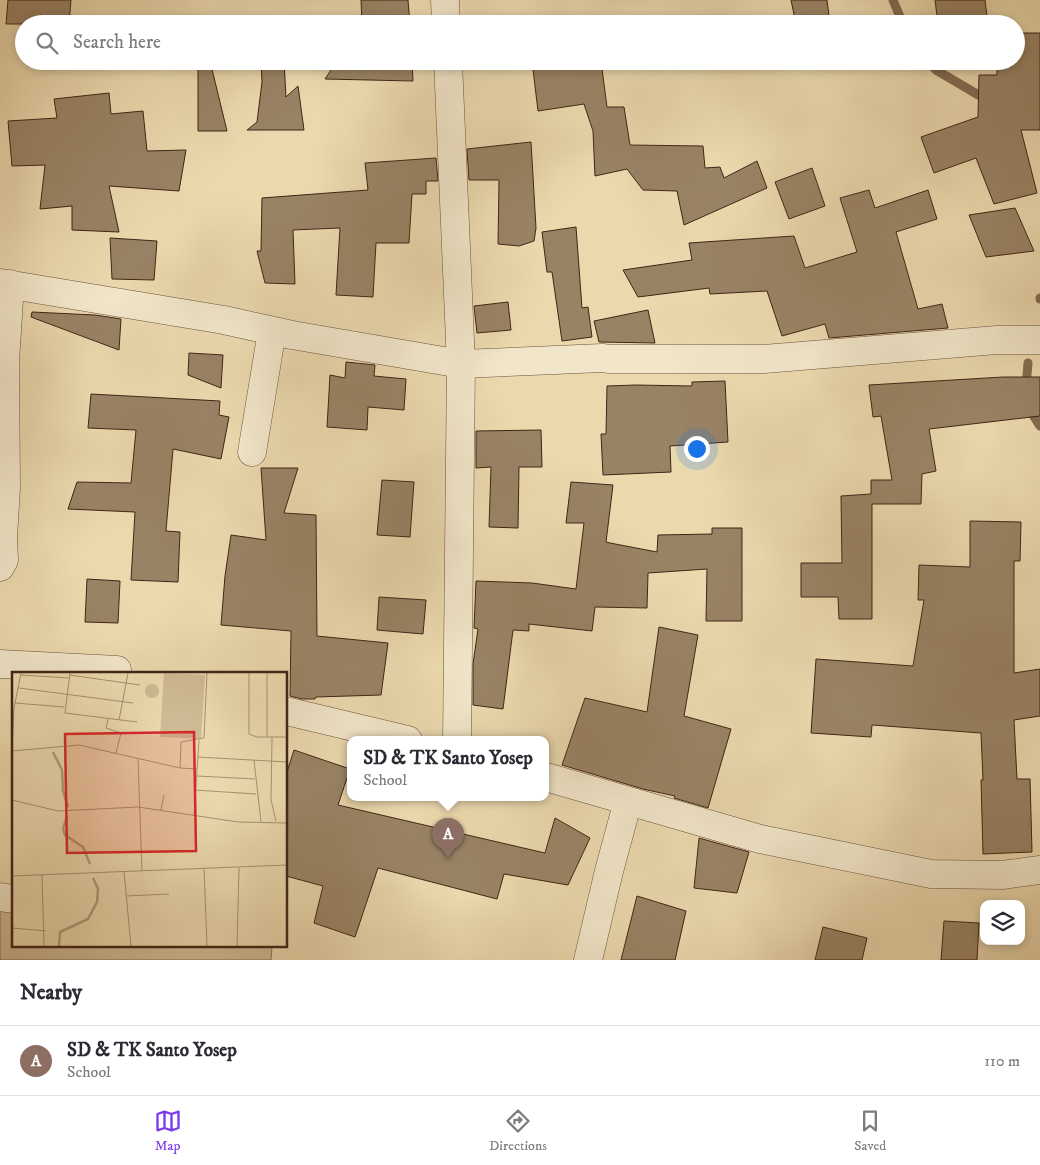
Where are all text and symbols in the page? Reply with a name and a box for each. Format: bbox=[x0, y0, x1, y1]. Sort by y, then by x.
search box bbox=[15, 15, 1025, 70]
icon: search bbox=[33, 29, 61, 57]
text: Search here bbox=[73, 31, 161, 54]
your location bbox=[684, 436, 710, 462]
inset map bbox=[12, 672, 288, 948]
popup bbox=[347, 736, 549, 801]
text: SD & TK Santo Yosep bbox=[363, 747, 533, 770]
text: School bbox=[363, 770, 407, 790]
pin: A bbox=[432, 818, 464, 859]
map controls bbox=[980, 900, 1025, 945]
button: layers bbox=[980, 900, 1025, 945]
text: Nearby bbox=[20, 980, 82, 1006]
text: SD & TK Santo Yosep bbox=[67, 1039, 237, 1062]
text: A bbox=[31, 1051, 41, 1071]
text: 110 m bbox=[984, 1051, 1020, 1071]
text: School bbox=[67, 1062, 111, 1082]
tab: Map bbox=[154, 1107, 182, 1155]
tab: Directions bbox=[489, 1107, 547, 1155]
tab: Saved bbox=[854, 1107, 886, 1155]

